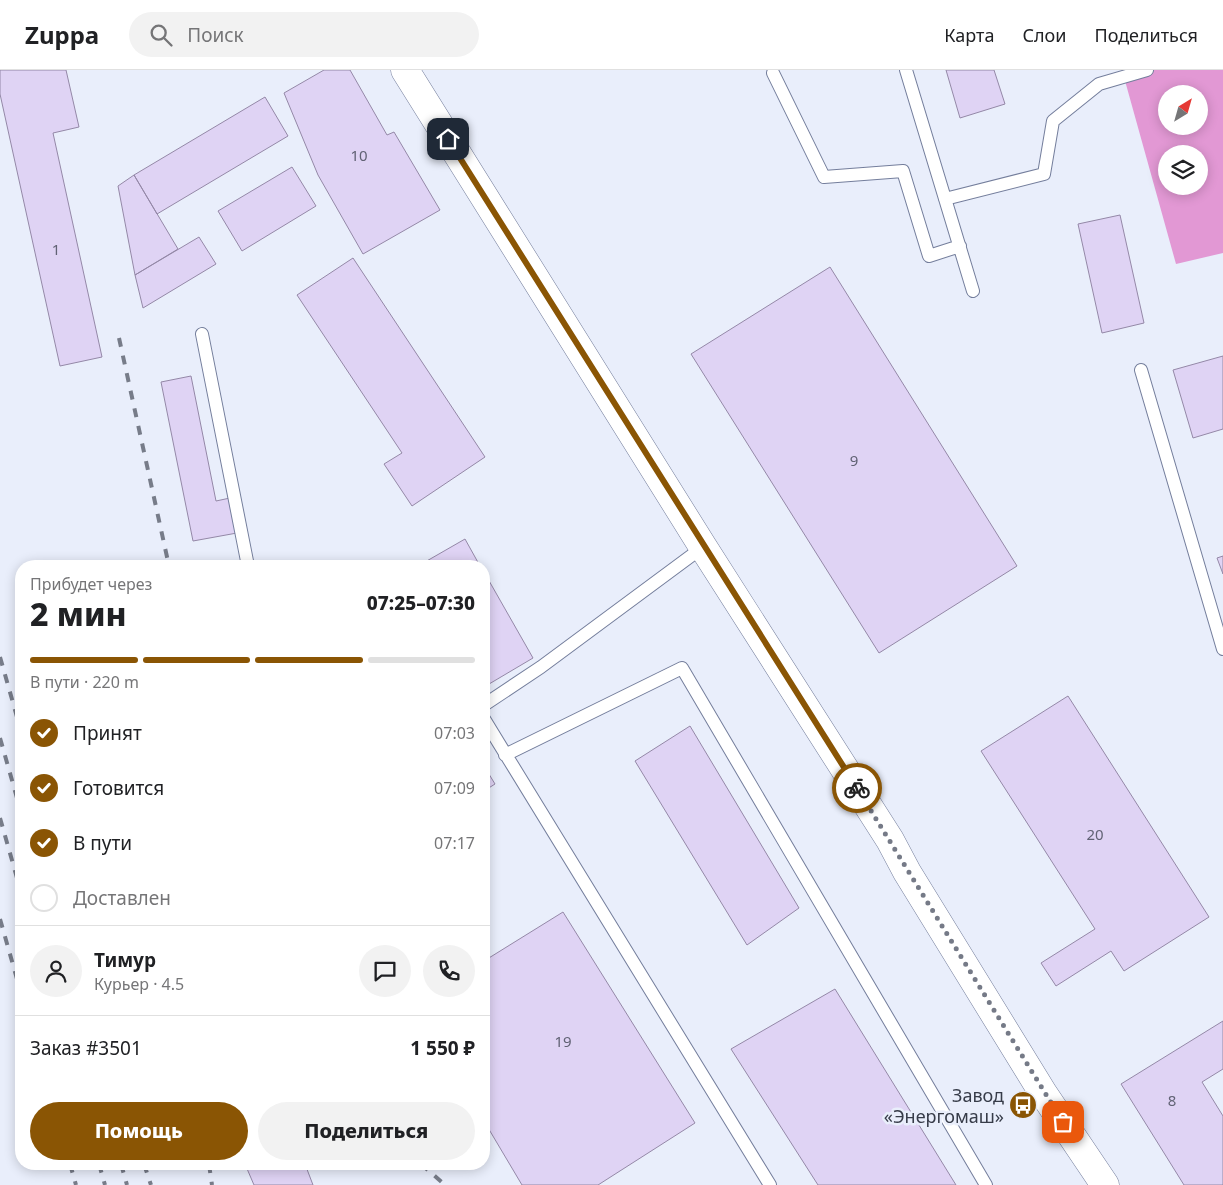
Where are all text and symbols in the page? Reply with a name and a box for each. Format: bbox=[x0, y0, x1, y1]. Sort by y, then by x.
search box bbox=[129, 12, 479, 57]
text: Zuppa bbox=[25, 18, 99, 51]
icon: search bbox=[147, 21, 175, 49]
text: Поиск bbox=[187, 22, 244, 48]
text: Карта bbox=[944, 23, 994, 47]
text: Слои bbox=[1022, 23, 1066, 47]
text: Поделиться bbox=[1094, 23, 1198, 47]
north arrow bbox=[1158, 85, 1208, 135]
map controls bbox=[1158, 85, 1208, 195]
pin bbox=[427, 118, 469, 160]
icon: home bbox=[434, 125, 462, 153]
house number: 10 bbox=[350, 145, 368, 165]
button: layers bbox=[1158, 145, 1208, 195]
house number: 1 bbox=[52, 239, 60, 259]
house number: 9 bbox=[850, 450, 858, 470]
text: Прибудет через bbox=[30, 573, 152, 595]
text: 07:25–07:30 bbox=[367, 590, 475, 616]
text: 2 мин bbox=[30, 592, 127, 635]
text: В пути · 220 m bbox=[30, 671, 139, 693]
icon: check bbox=[30, 719, 58, 747]
text: Принят bbox=[73, 720, 142, 746]
text: 07:03 bbox=[434, 722, 475, 744]
courier bbox=[832, 763, 882, 813]
icon: check bbox=[30, 774, 58, 802]
icon: bike bbox=[843, 774, 871, 802]
text: Готовится bbox=[73, 775, 164, 801]
text: 07:09 bbox=[434, 777, 475, 799]
house number: 20 bbox=[1086, 824, 1104, 844]
icon: check bbox=[30, 829, 58, 857]
text: В пути bbox=[73, 830, 132, 856]
text: 07:17 bbox=[434, 832, 475, 854]
text: Доставлен bbox=[73, 885, 171, 911]
button: person bbox=[30, 945, 82, 997]
button: chat bbox=[359, 945, 411, 997]
button: phone bbox=[423, 945, 475, 997]
text: Тимур bbox=[94, 947, 156, 973]
text: Курьер · 4.5 bbox=[94, 973, 184, 995]
house number: 19 bbox=[554, 1031, 572, 1051]
text: Заказ #3501 bbox=[30, 1035, 142, 1061]
text: 1 550 ₽ bbox=[410, 1035, 475, 1061]
place label: Завод «Энергомаш» bbox=[884, 1083, 1004, 1128]
bus stop icon: Завод «Энергомаш» bbox=[1008, 1090, 1038, 1120]
house number: 8 bbox=[1168, 1090, 1176, 1110]
pin bbox=[1042, 1101, 1084, 1143]
button: Помощь bbox=[30, 1102, 248, 1160]
button: Поделиться bbox=[258, 1102, 475, 1160]
icon: bag bbox=[1049, 1108, 1077, 1136]

